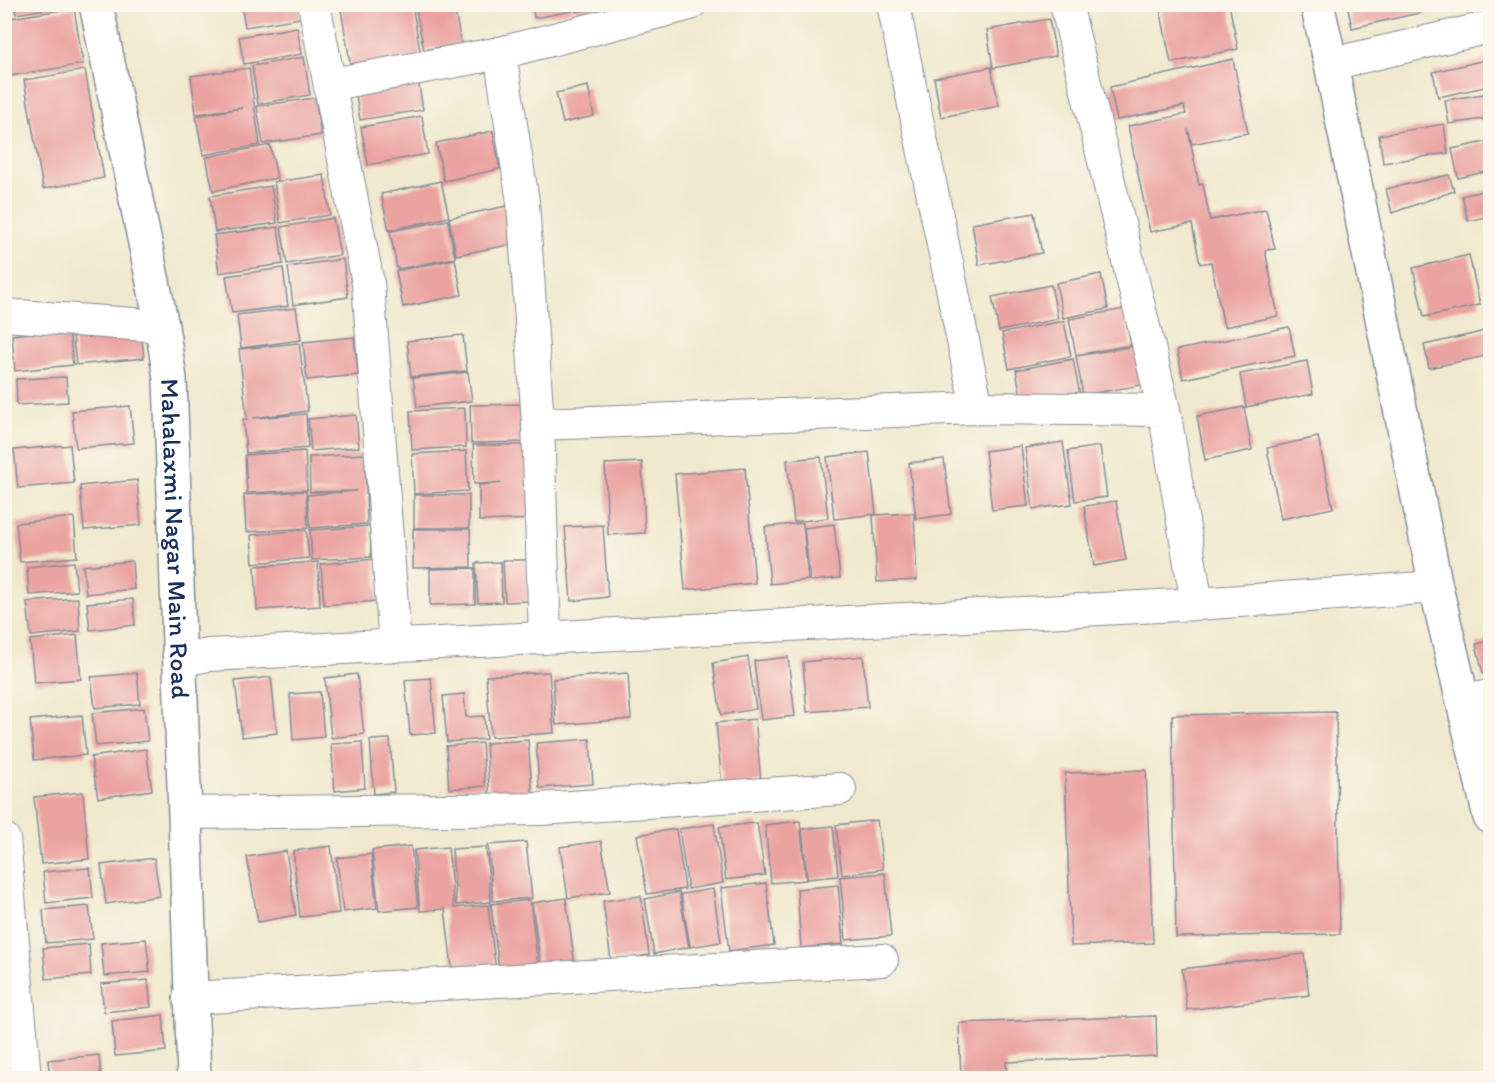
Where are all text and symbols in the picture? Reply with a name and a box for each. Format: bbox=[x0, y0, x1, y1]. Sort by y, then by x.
street label: Mahalaxmi Nagar Main Road bbox=[154, 378, 197, 699]

